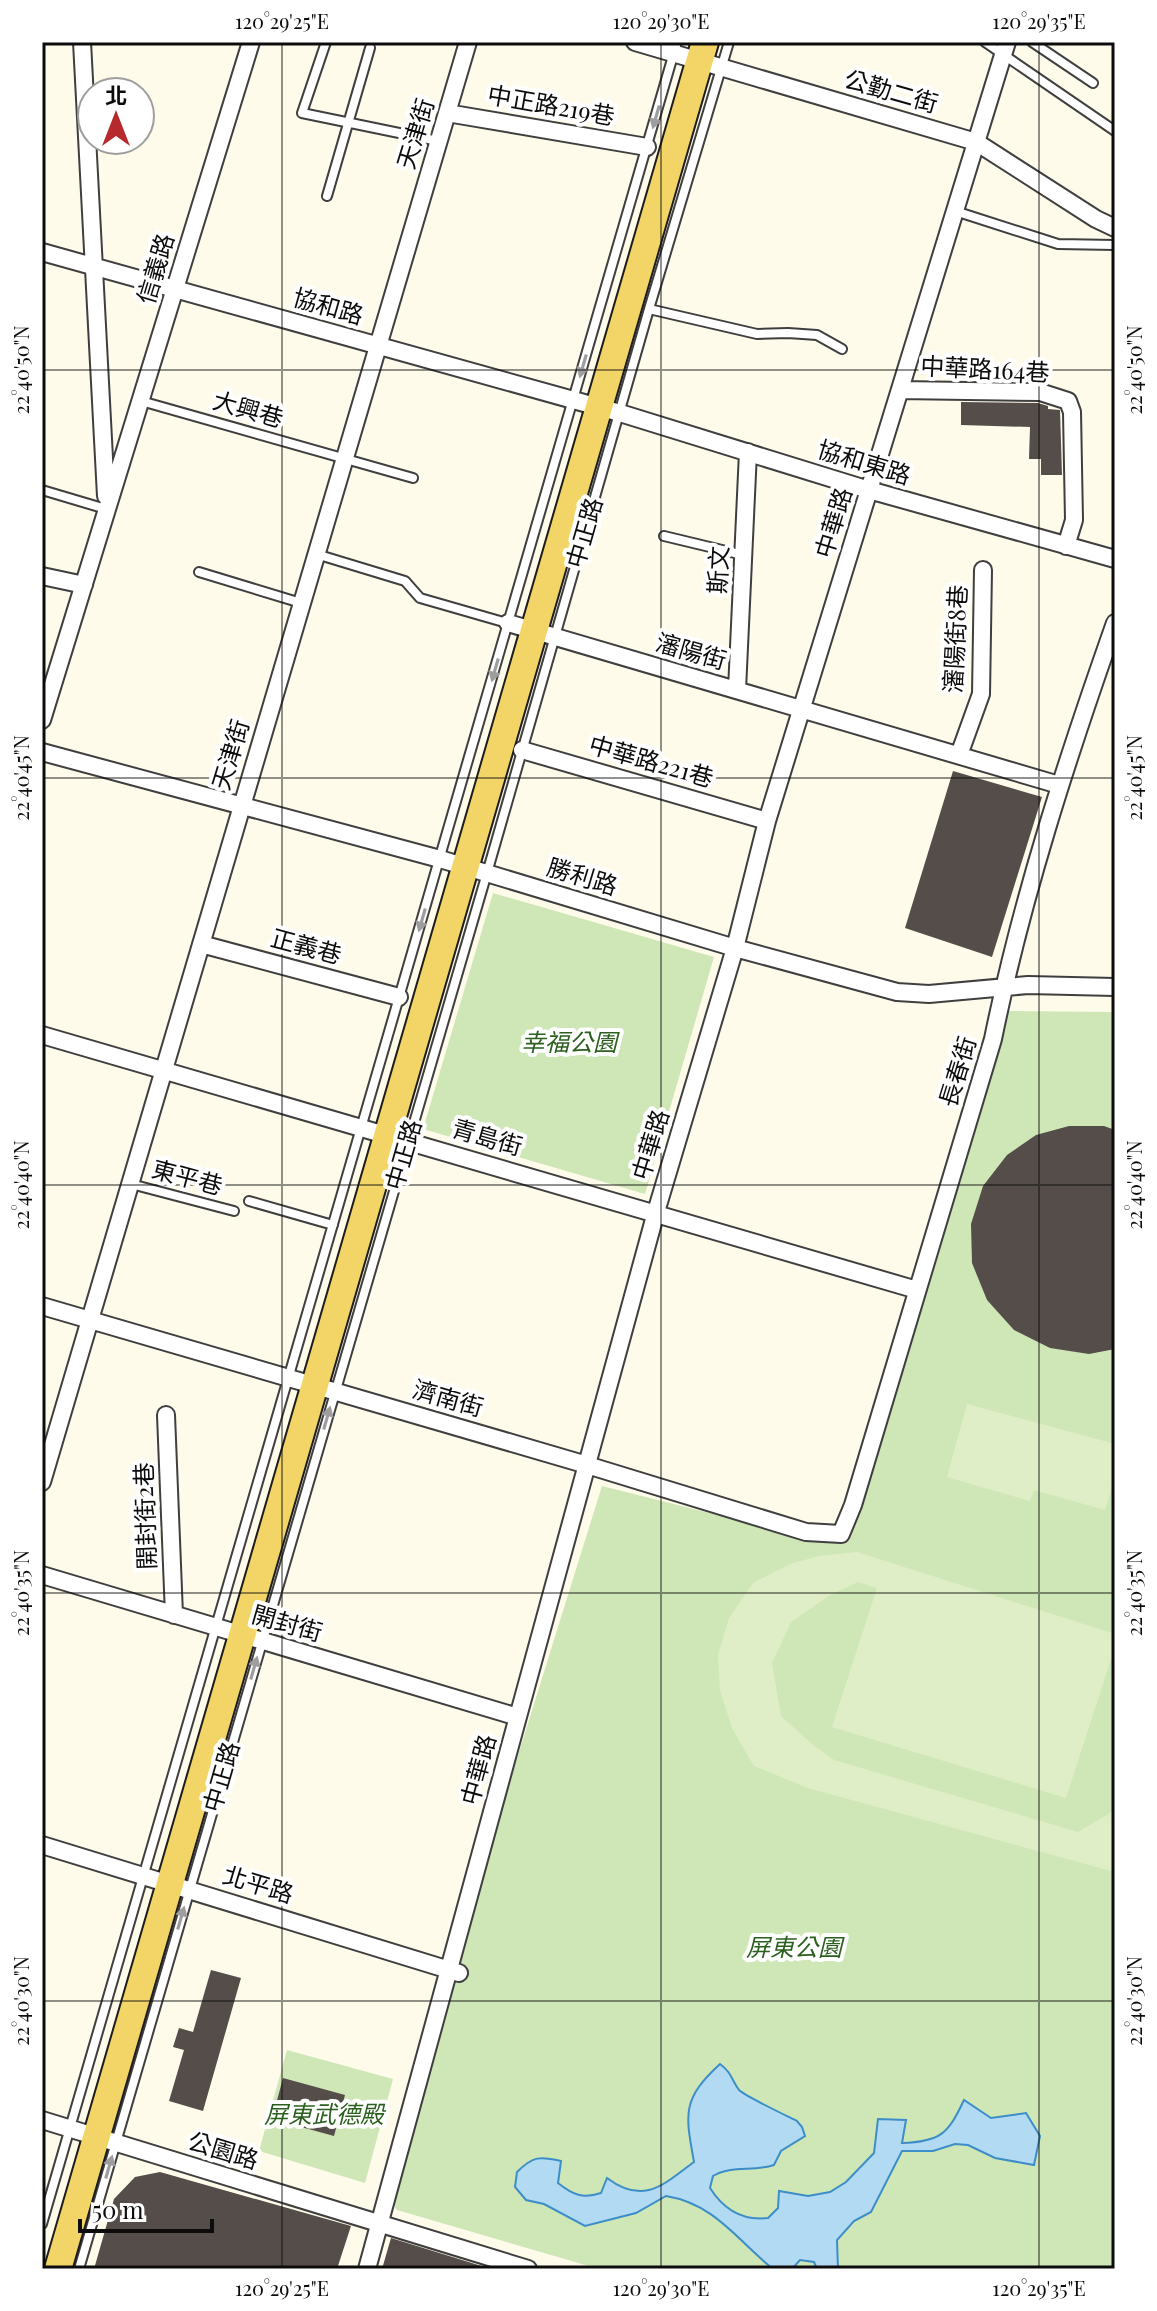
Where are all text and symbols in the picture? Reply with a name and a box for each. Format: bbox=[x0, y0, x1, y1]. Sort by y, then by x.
text: 120°29'25"E bbox=[235, 7, 329, 34]
text: 120°29'30"E bbox=[613, 7, 709, 34]
text: 120°29'35"E bbox=[992, 7, 1086, 34]
street label: 公勤二街 bbox=[841, 61, 942, 119]
north arrow bbox=[76, 76, 156, 156]
street label: 中正路219巷 bbox=[485, 77, 617, 131]
text: 北 bbox=[105, 80, 127, 110]
street label: 天津街 bbox=[388, 94, 440, 173]
one-way arrow bbox=[649, 104, 661, 129]
street label: 信義路 bbox=[128, 229, 180, 308]
street label: 協和路 bbox=[290, 280, 368, 330]
text: 22°40'50"N bbox=[7, 325, 34, 415]
text: 22°40'50"N bbox=[1120, 325, 1147, 415]
street label: 中華路164巷 bbox=[920, 349, 1050, 387]
one-way arrow bbox=[576, 355, 589, 379]
street label: 大興巷 bbox=[210, 383, 288, 433]
street label: 協和東路 bbox=[814, 432, 915, 490]
street label: 中華路 bbox=[806, 483, 858, 562]
street label: 中正路 bbox=[558, 493, 608, 571]
street label: 斯文 bbox=[700, 545, 734, 595]
street label: 瀋陽街8巷 bbox=[935, 584, 973, 694]
street label: 瀋陽街 bbox=[653, 625, 731, 675]
one-way arrow bbox=[488, 657, 500, 682]
street label: 天津街 bbox=[203, 715, 255, 794]
street label: 中華路221巷 bbox=[586, 727, 717, 793]
text: 22°40'45"N bbox=[7, 735, 34, 821]
text: 22°40'45"N bbox=[1120, 735, 1147, 821]
street label: 勝利路 bbox=[543, 849, 622, 901]
one-way arrow bbox=[415, 908, 428, 932]
street label: 正義巷 bbox=[268, 920, 345, 970]
park label: 幸福公園 bbox=[521, 1025, 620, 1057]
street label: 長春街 bbox=[930, 1032, 982, 1111]
street label: 中華路 bbox=[623, 1105, 675, 1184]
street label: 青島街 bbox=[449, 1111, 527, 1161]
street label: 中正路 bbox=[377, 1115, 427, 1193]
text: 22°40'40"N bbox=[7, 1140, 34, 1230]
text: 22°40'40"N bbox=[1120, 1140, 1147, 1230]
street label: 東平巷 bbox=[149, 1151, 226, 1201]
street label: 濟南街 bbox=[410, 1372, 488, 1422]
one-way arrow bbox=[321, 1406, 334, 1430]
street label: 開封街2巷 bbox=[126, 1462, 162, 1570]
text: 22°40'35"N bbox=[7, 1550, 34, 1636]
text: 22°40'35"N bbox=[1120, 1550, 1147, 1636]
street label: 開封街 bbox=[249, 1597, 327, 1647]
one-way arrow bbox=[248, 1655, 261, 1679]
street label: 中華路 bbox=[452, 1731, 502, 1808]
street label: 中正路 bbox=[195, 1737, 245, 1815]
street label: 北平路 bbox=[219, 1857, 298, 1909]
one-way arrow bbox=[176, 1905, 188, 1930]
park label: 屏東公園 bbox=[746, 1930, 845, 1962]
text: 22°40'30"N bbox=[7, 1956, 34, 2046]
text: 22°40'30"N bbox=[1120, 1956, 1147, 2046]
park label: 屏東武德殿 bbox=[264, 2097, 387, 2129]
street label: 公園路 bbox=[184, 2123, 263, 2175]
one-way arrow bbox=[103, 2155, 116, 2179]
scale bar bbox=[80, 2183, 212, 2233]
text: 50 m bbox=[92, 2193, 144, 2225]
text: 120°29'25"E bbox=[235, 2274, 329, 2301]
text: 120°29'30"E bbox=[613, 2274, 709, 2301]
text: 120°29'35"E bbox=[992, 2274, 1086, 2301]

